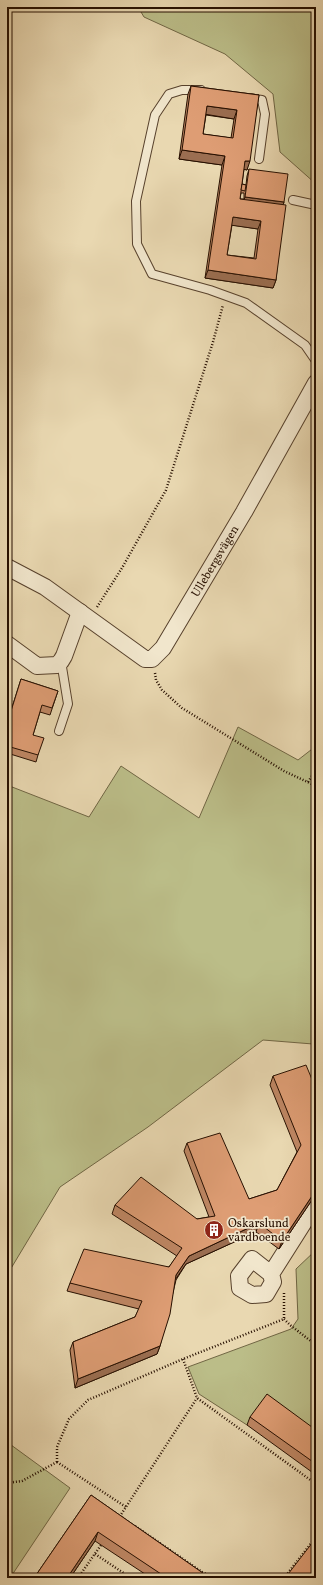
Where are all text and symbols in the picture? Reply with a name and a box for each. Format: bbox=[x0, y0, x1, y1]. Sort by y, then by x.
street label: Ullebergsvägen bbox=[188, 523, 243, 600]
place label: Oskarslund vårdboende bbox=[228, 1216, 291, 1246]
building icon: Oskarslund vårdboende bbox=[203, 1219, 225, 1241]

